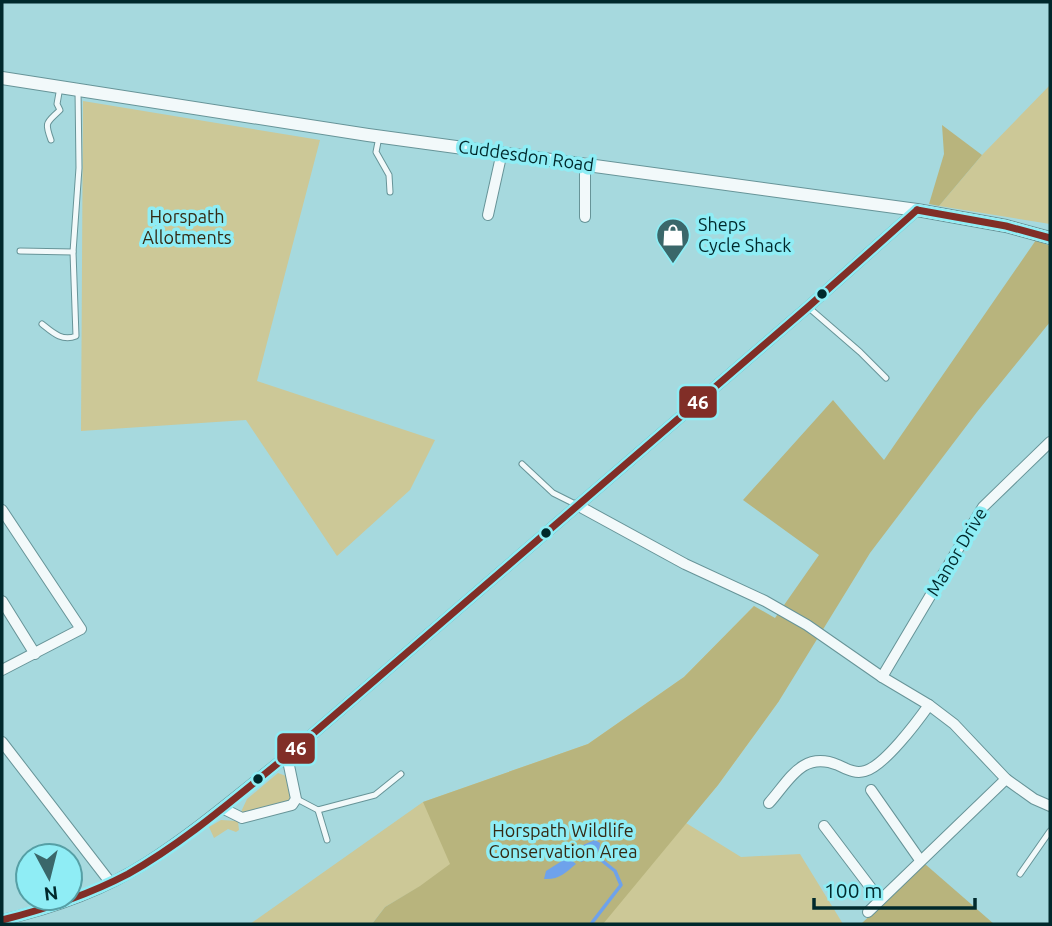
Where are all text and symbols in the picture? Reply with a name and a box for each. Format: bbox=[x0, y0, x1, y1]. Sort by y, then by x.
street label: Cuddesdon Road bbox=[457, 136, 595, 174]
park label: Horspath Allotments bbox=[142, 206, 232, 247]
place label: Sheps Cycle Shack bbox=[698, 214, 791, 255]
shop icon: Sheps Cycle Shack bbox=[654, 216, 692, 265]
unlabelled marker bbox=[815, 287, 829, 301]
line badge: 46 bbox=[678, 385, 718, 419]
text: 46 bbox=[687, 391, 709, 413]
street label: Manor Drive bbox=[922, 504, 990, 599]
unlabelled marker bbox=[539, 526, 553, 540]
line badge: 46 bbox=[276, 732, 316, 765]
text: 46 bbox=[285, 737, 307, 759]
unlabelled marker bbox=[251, 772, 265, 786]
park label: Horspath Wildlife Conservation Area bbox=[489, 820, 637, 861]
north arrow bbox=[14, 842, 84, 912]
scale bar bbox=[814, 866, 975, 910]
text: 100 m bbox=[824, 878, 882, 902]
text: N bbox=[43, 882, 59, 906]

